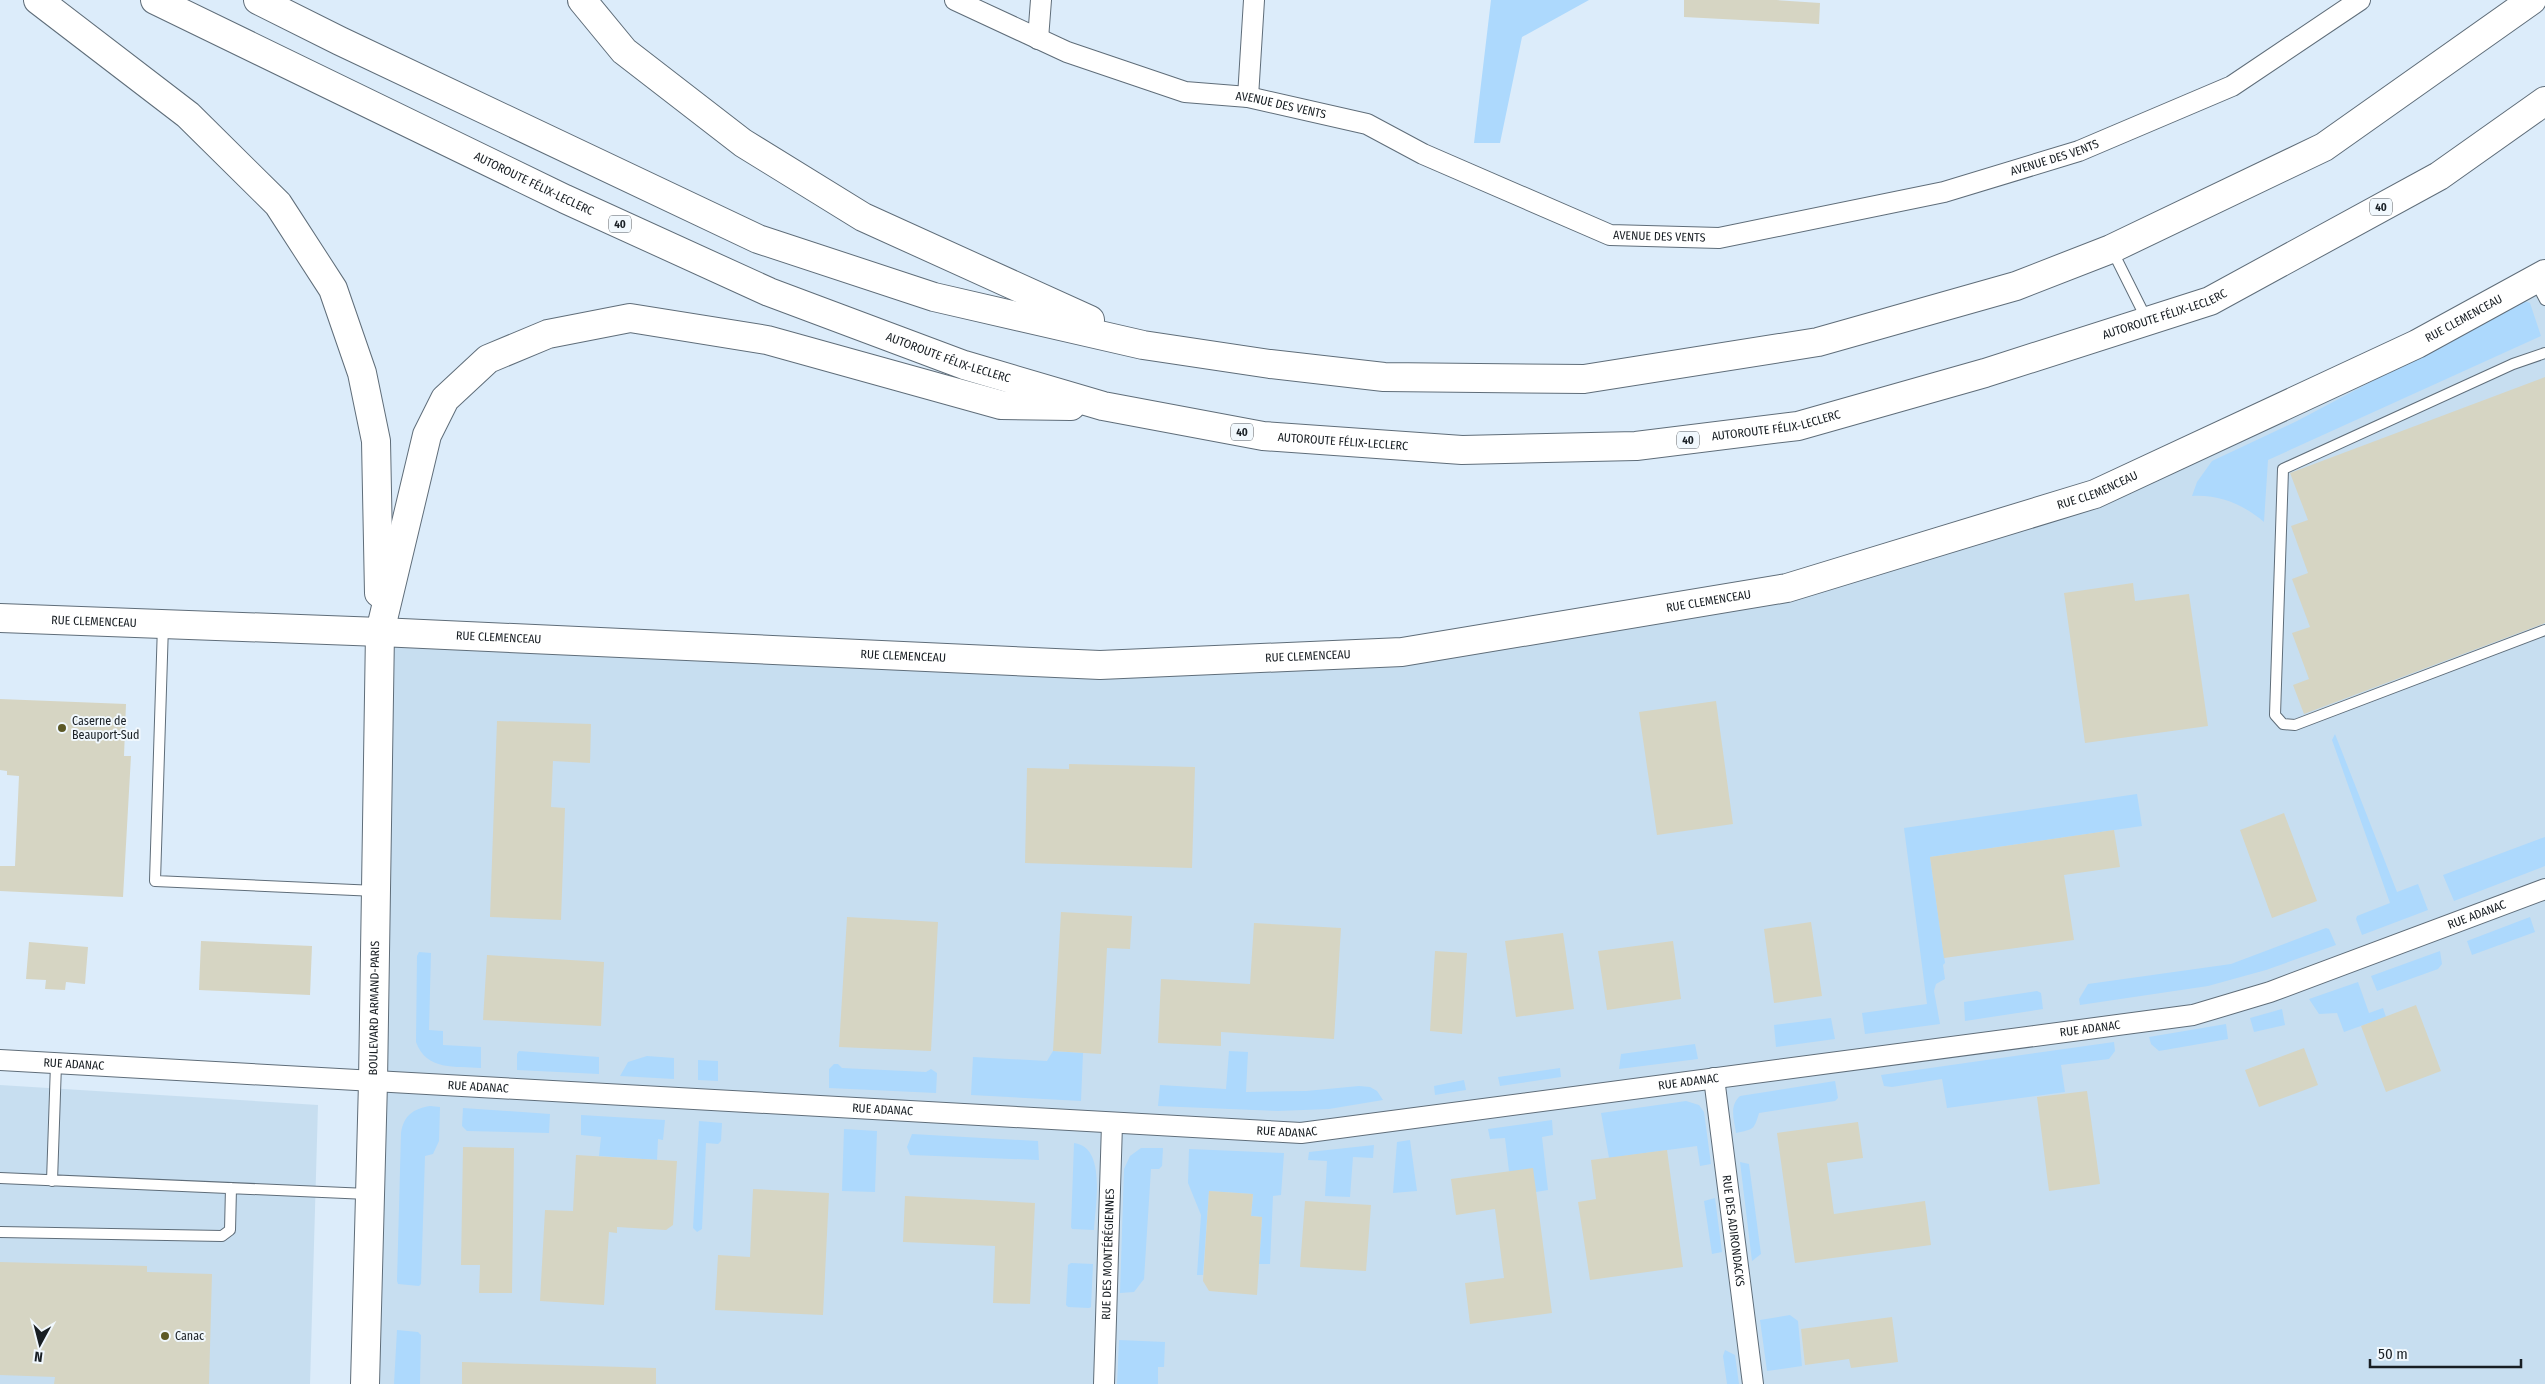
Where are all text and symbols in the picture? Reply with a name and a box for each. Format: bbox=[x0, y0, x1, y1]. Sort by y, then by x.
street label: AVENUE DES VENTS bbox=[1235, 89, 1328, 122]
street label: AVENUE DES VENTS bbox=[2008, 136, 2101, 178]
street label: AUTOROUTE FÉLIX-LECLERC bbox=[472, 149, 596, 218]
road number: 40 bbox=[2370, 198, 2392, 216]
road number: 40 bbox=[609, 215, 631, 232]
street label: AVENUE DES VENTS bbox=[1613, 228, 1706, 245]
street label: AUTOROUTE FÉLIX-LECLERC bbox=[2101, 286, 2229, 342]
street label: RUE CLEMENCEAU bbox=[2423, 292, 2505, 345]
street label: AUTOROUTE FÉLIX-LECLERC bbox=[884, 330, 1012, 385]
street label: AUTOROUTE FÉLIX-LECLERC bbox=[1711, 407, 1842, 444]
road number: 40 bbox=[1231, 424, 1253, 441]
street label: AUTOROUTE FÉLIX-LECLERC bbox=[1277, 430, 1409, 453]
road number: 40 bbox=[1677, 432, 1699, 448]
street label: RUE CLEMENCEAU bbox=[2055, 468, 2140, 512]
street label: RUE CLEMENCEAU bbox=[1665, 587, 1752, 615]
street label: RUE CLEMENCEAU bbox=[51, 613, 137, 630]
street label: RUE CLEMENCEAU bbox=[456, 628, 542, 646]
street label: RUE CLEMENCEAU bbox=[860, 647, 946, 665]
street label: RUE CLEMENCEAU bbox=[1265, 647, 1351, 665]
place label: Caserne de Beauport-Sud bbox=[72, 714, 139, 742]
marker: Caserne de Beauport-Sud bbox=[56, 722, 68, 734]
street label: RUE ADANAC bbox=[2446, 897, 2508, 932]
street label: BOULEVARD ARMAND-PARIS bbox=[366, 941, 382, 1076]
street label: RUE ADANAC bbox=[2059, 1018, 2121, 1040]
street label: RUE ADANAC bbox=[43, 1055, 105, 1073]
street label: RUE ADANAC bbox=[1657, 1071, 1720, 1093]
street label: RUE ADANAC bbox=[447, 1078, 509, 1096]
street label: RUE ADANAC bbox=[852, 1101, 914, 1118]
street label: RUE ADANAC bbox=[1256, 1124, 1318, 1140]
street label: RUE DES ADIRONDACKS bbox=[1719, 1174, 1748, 1287]
street label: RUE DES MONTÉRÉGIENNES bbox=[1099, 1188, 1117, 1320]
north arrow bbox=[15, 1319, 65, 1369]
place label: Canac bbox=[175, 1329, 204, 1343]
marker: Canac bbox=[159, 1330, 171, 1342]
scale bar bbox=[2370, 1336, 2521, 1368]
text: 50 m bbox=[2378, 1345, 2408, 1363]
text: N bbox=[33, 1347, 44, 1365]

